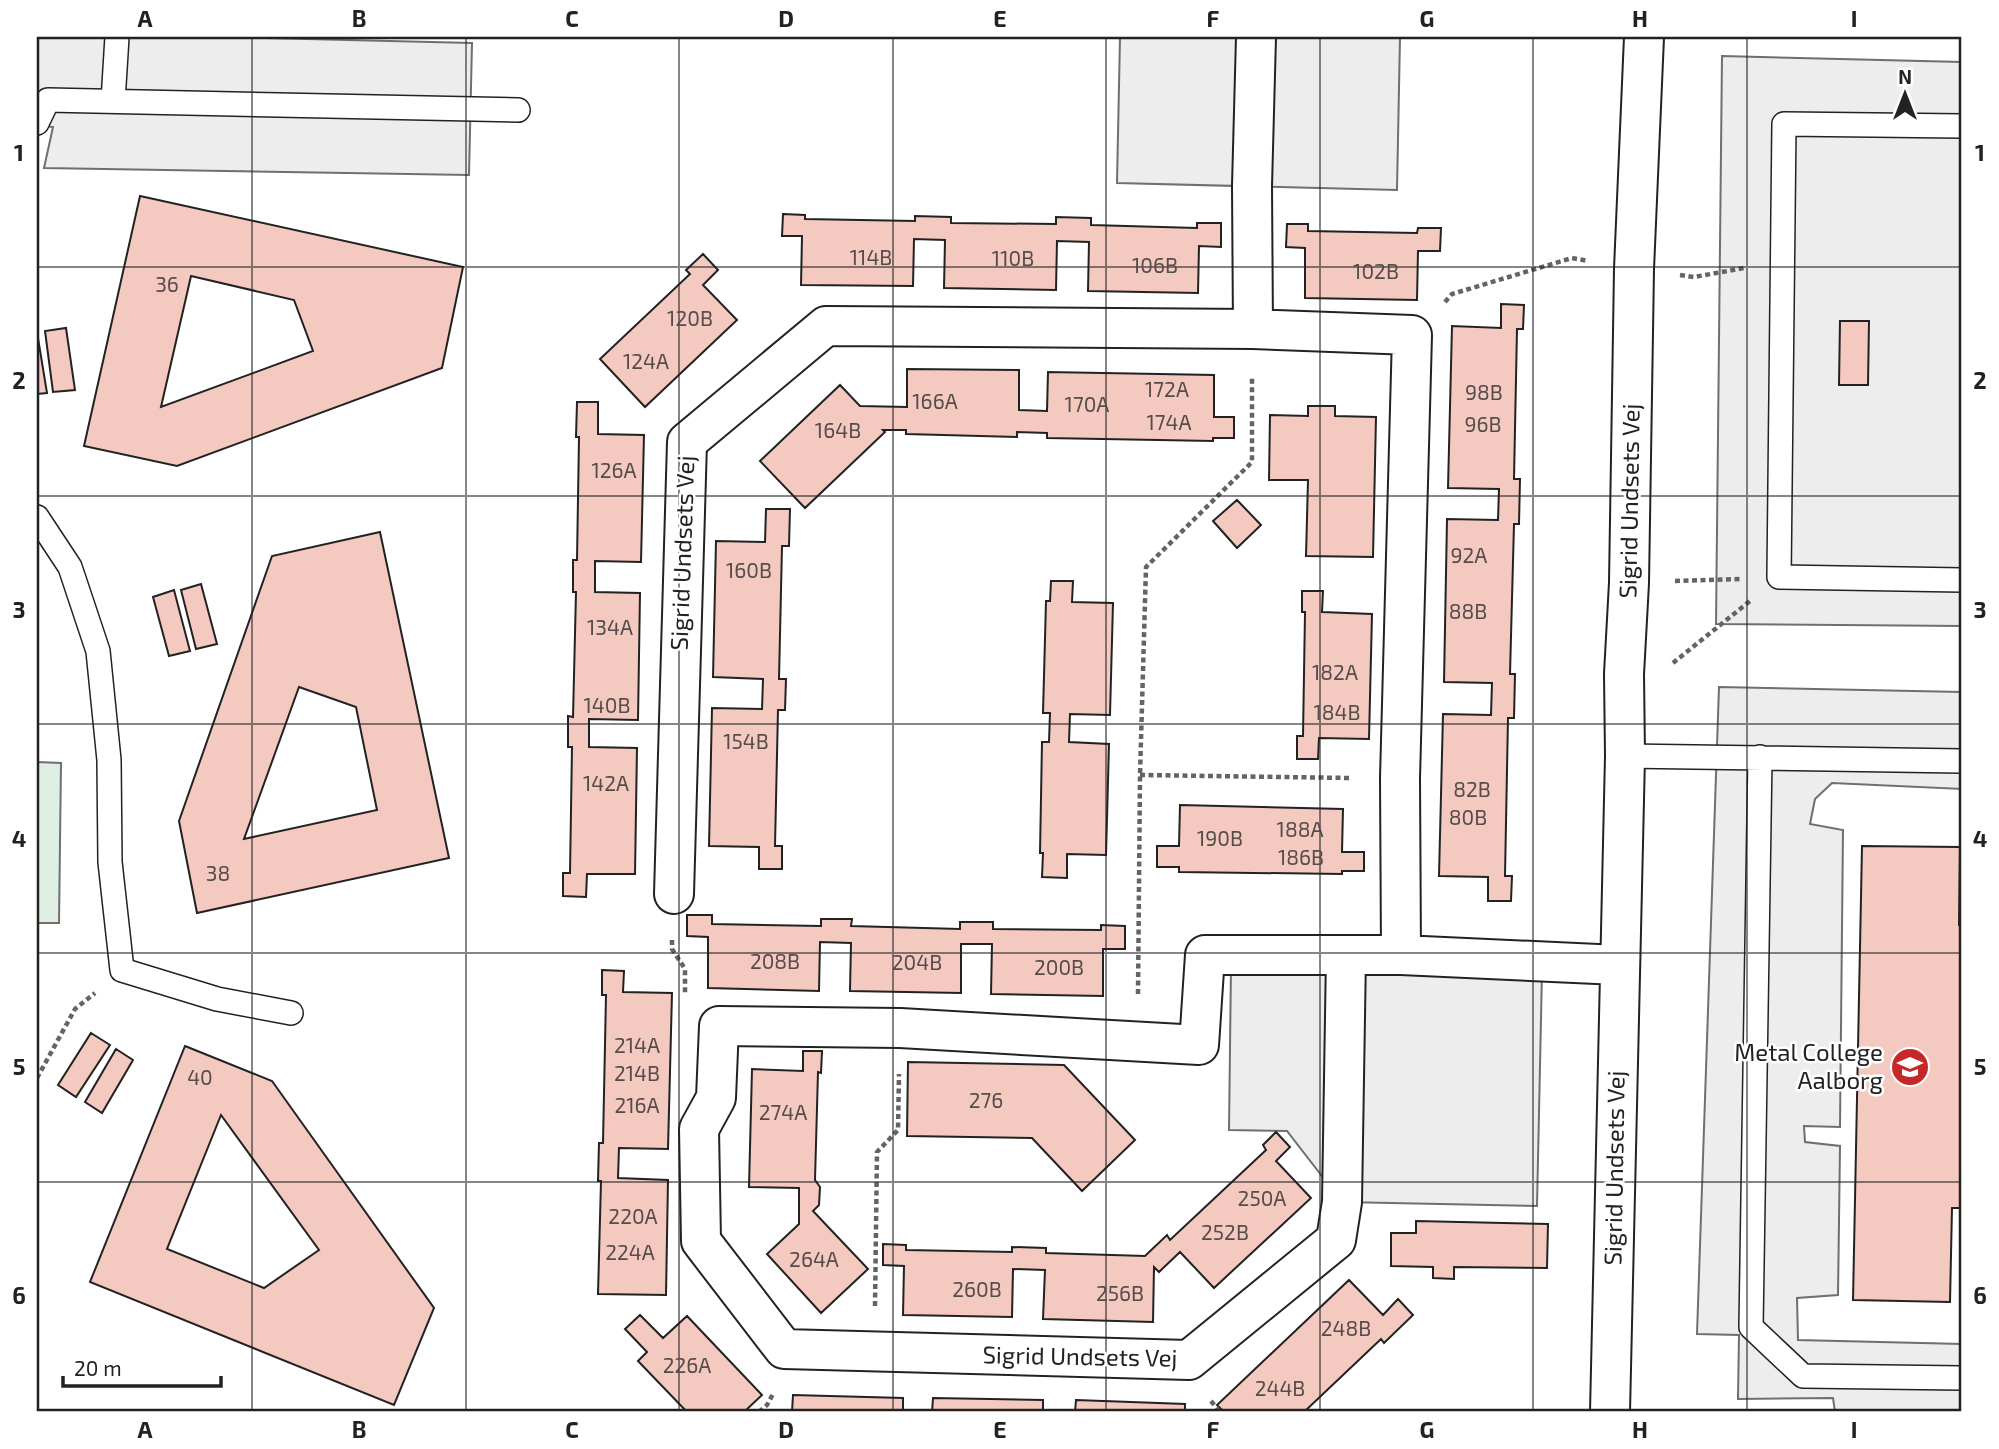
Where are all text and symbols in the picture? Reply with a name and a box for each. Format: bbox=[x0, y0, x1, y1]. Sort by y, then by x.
text: A bbox=[137, 4, 153, 32]
text: B bbox=[352, 4, 366, 32]
text: C bbox=[565, 4, 579, 32]
text: D bbox=[778, 4, 794, 32]
text: E bbox=[993, 4, 1007, 32]
text: F bbox=[1207, 4, 1220, 32]
text: G bbox=[1420, 4, 1434, 32]
text: H bbox=[1632, 4, 1648, 32]
text: I bbox=[1851, 4, 1857, 32]
north arrow bbox=[1870, 60, 1940, 130]
text: N bbox=[1898, 65, 1912, 88]
text: 1 bbox=[14, 138, 24, 166]
text: 1 bbox=[1975, 138, 1985, 166]
house number: 114B bbox=[850, 244, 892, 269]
house number: 110B bbox=[992, 245, 1034, 270]
house number: 106B bbox=[1132, 252, 1178, 277]
house number: 102B bbox=[1353, 258, 1399, 283]
house number: 36 bbox=[155, 271, 179, 296]
house number: 120B bbox=[667, 305, 713, 330]
house number: 124A bbox=[623, 348, 669, 373]
text: 2 bbox=[12, 366, 26, 394]
text: 2 bbox=[1973, 366, 1987, 394]
house number: 172A bbox=[1145, 376, 1189, 401]
house number: 98B bbox=[1465, 379, 1503, 404]
house number: 166A bbox=[912, 388, 958, 413]
house number: 170A bbox=[1065, 391, 1109, 416]
street label: Sigrid Undsets Vej bbox=[1612, 403, 1645, 599]
house number: 174A bbox=[1146, 409, 1192, 434]
house number: 96B bbox=[1464, 411, 1502, 436]
house number: 164B bbox=[815, 417, 861, 442]
street label: Sigrid Undsets Vej bbox=[664, 455, 699, 651]
house number: 126A bbox=[591, 457, 637, 482]
house number: 92A bbox=[1451, 542, 1487, 567]
house number: 160B bbox=[726, 557, 772, 582]
text: 3 bbox=[12, 595, 26, 623]
text: 3 bbox=[1973, 595, 1987, 623]
house number: 88B bbox=[1449, 598, 1487, 623]
house number: 134A bbox=[587, 614, 633, 639]
house number: 182A bbox=[1312, 659, 1358, 684]
house number: 140B bbox=[584, 692, 630, 717]
house number: 184B bbox=[1313, 699, 1361, 724]
house number: 154B bbox=[723, 728, 769, 753]
house number: 142A bbox=[583, 770, 629, 795]
house number: 82B bbox=[1453, 776, 1491, 801]
house number: 80B bbox=[1449, 804, 1487, 829]
house number: 188A bbox=[1277, 816, 1323, 841]
text: 4 bbox=[12, 824, 26, 852]
text: 4 bbox=[1973, 824, 1987, 852]
house number: 190B bbox=[1197, 825, 1243, 850]
house number: 186B bbox=[1278, 844, 1324, 869]
house number: 38 bbox=[206, 860, 230, 885]
house number: 208B bbox=[750, 948, 800, 973]
house number: 204B bbox=[892, 949, 942, 974]
house number: 200B bbox=[1034, 954, 1084, 979]
house number: 214A bbox=[614, 1032, 660, 1057]
place label: Metal College Aalborg bbox=[1734, 1037, 1883, 1094]
school or university icon: Metal College Aalborg bbox=[1889, 1046, 1931, 1088]
text: 5 bbox=[13, 1052, 25, 1080]
text: 5 bbox=[1974, 1052, 1986, 1080]
house number: 214B bbox=[614, 1060, 660, 1085]
house number: 40 bbox=[187, 1064, 213, 1089]
street label: Sigrid Undsets Vej bbox=[1597, 1070, 1630, 1266]
house number: 276 bbox=[969, 1087, 1003, 1112]
house number: 216A bbox=[614, 1092, 660, 1117]
house number: 274A bbox=[759, 1099, 807, 1124]
house number: 250A bbox=[1238, 1185, 1286, 1210]
house number: 220A bbox=[608, 1203, 658, 1228]
house number: 252B bbox=[1201, 1219, 1249, 1244]
house number: 224A bbox=[605, 1239, 655, 1264]
house number: 264A bbox=[789, 1246, 839, 1271]
house number: 260B bbox=[952, 1276, 1002, 1301]
house number: 256B bbox=[1096, 1280, 1144, 1305]
text: 6 bbox=[12, 1281, 26, 1309]
text: 6 bbox=[1973, 1281, 1987, 1309]
house number: 248B bbox=[1321, 1315, 1371, 1340]
street label: Sigrid Undsets Vej bbox=[982, 1339, 1178, 1372]
scale bar bbox=[63, 1344, 220, 1388]
house number: 226A bbox=[663, 1352, 711, 1377]
text: 20 m bbox=[74, 1355, 122, 1380]
house number: 244B bbox=[1255, 1375, 1305, 1400]
text: A bbox=[137, 1415, 153, 1443]
text: B bbox=[352, 1415, 366, 1443]
text: C bbox=[565, 1415, 579, 1443]
text: D bbox=[778, 1415, 794, 1443]
text: E bbox=[993, 1415, 1007, 1443]
text: F bbox=[1207, 1415, 1220, 1443]
text: G bbox=[1420, 1415, 1434, 1443]
text: H bbox=[1632, 1415, 1648, 1443]
text: I bbox=[1851, 1415, 1857, 1443]

